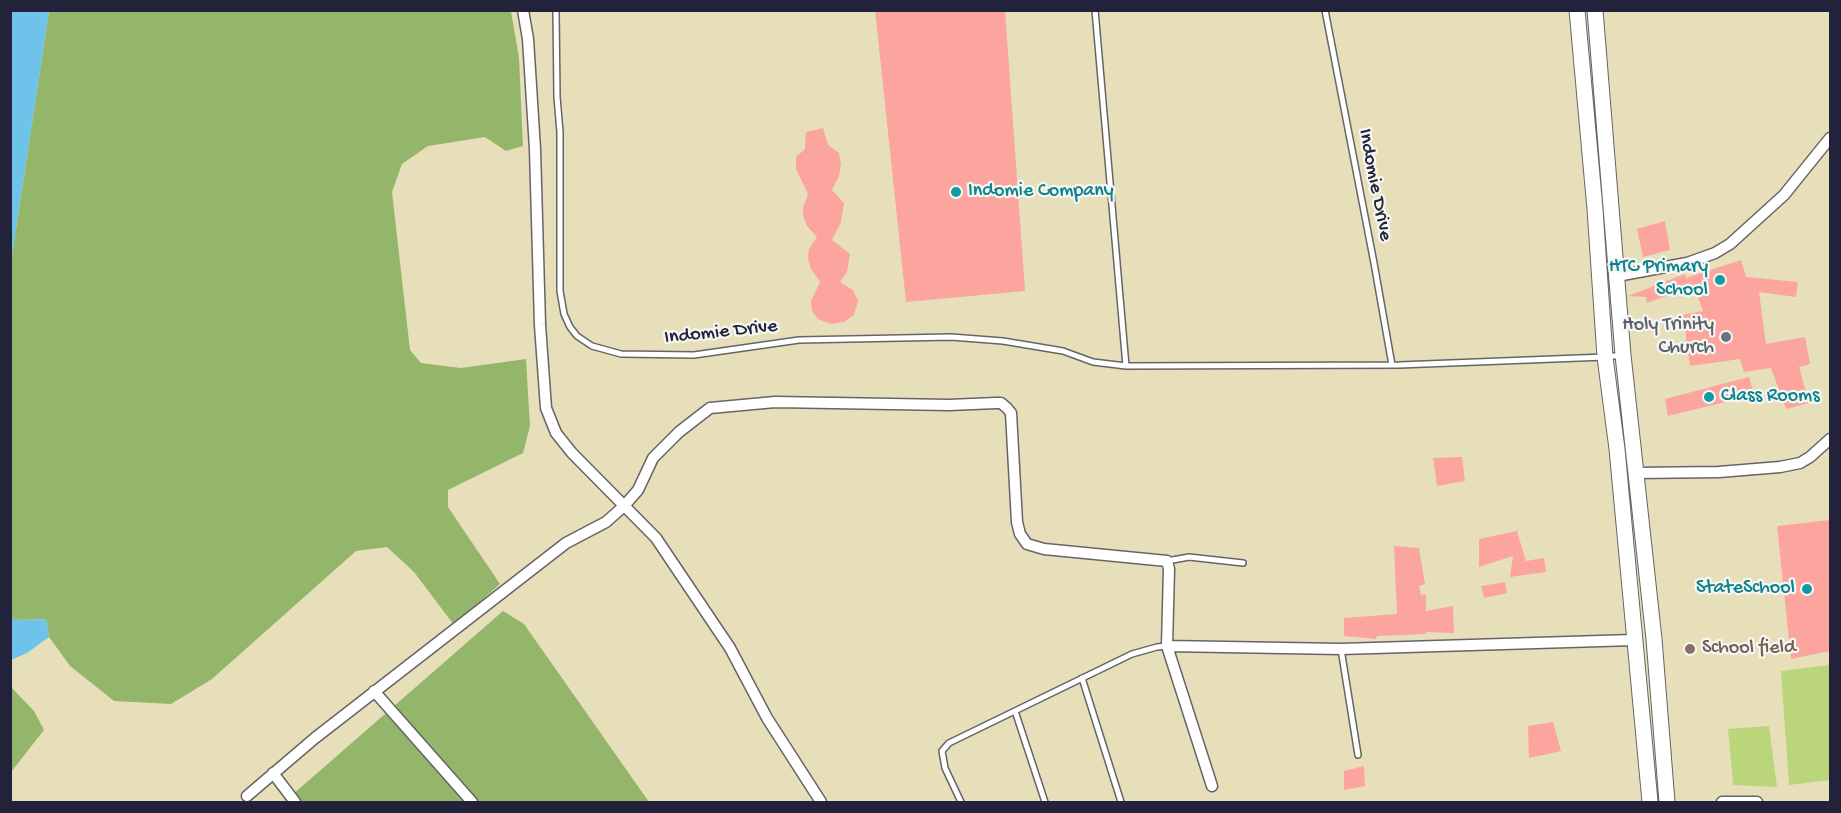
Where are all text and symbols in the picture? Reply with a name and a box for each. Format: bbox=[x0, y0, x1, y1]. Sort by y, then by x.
street label: Indomie Drive bbox=[1351, 127, 1397, 243]
place label: Indomie Company bbox=[968, 180, 1114, 204]
marker: Indomie Company bbox=[949, 185, 963, 199]
place label: HTC Primary School bbox=[1609, 256, 1708, 303]
marker: HTC Primary School bbox=[1713, 273, 1727, 287]
place label: Holy Trinity Church bbox=[1622, 314, 1714, 361]
street label: Indomie Drive bbox=[663, 315, 779, 351]
marker: Holy Trinity Church bbox=[1719, 330, 1733, 344]
place label: Class Rooms bbox=[1721, 385, 1820, 409]
marker: Class Rooms bbox=[1702, 390, 1716, 404]
place label: StateSchool bbox=[1696, 577, 1795, 601]
marker: StateSchool bbox=[1800, 582, 1814, 596]
place label: School field bbox=[1702, 637, 1796, 661]
marker: School field bbox=[1683, 642, 1697, 656]

